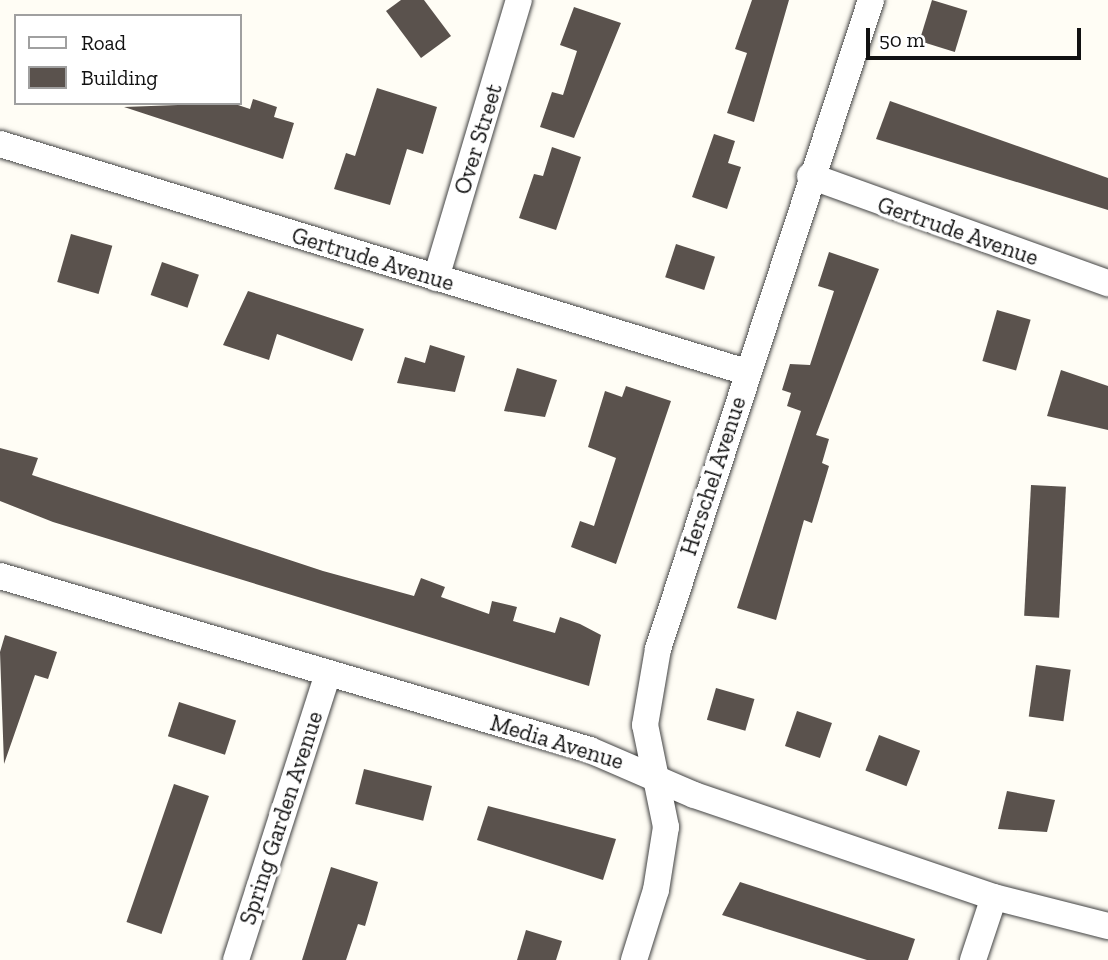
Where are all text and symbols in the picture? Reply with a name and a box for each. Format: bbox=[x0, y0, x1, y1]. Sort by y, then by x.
legend bbox=[14, 14, 242, 105]
scale bar bbox=[870, 14, 1085, 58]
text: 50 m bbox=[879, 27, 925, 52]
text: Road bbox=[81, 30, 126, 55]
text: Building bbox=[81, 65, 158, 90]
street label: Over Street bbox=[448, 80, 508, 198]
street label: Gertrude Avenue bbox=[874, 190, 1042, 272]
street label: Gertrude Avenue bbox=[288, 221, 458, 297]
street label: Herschel Avenue bbox=[674, 393, 752, 559]
street label: Spring Garden Avenue bbox=[233, 708, 329, 928]
street label: Media Avenue bbox=[487, 709, 627, 775]

